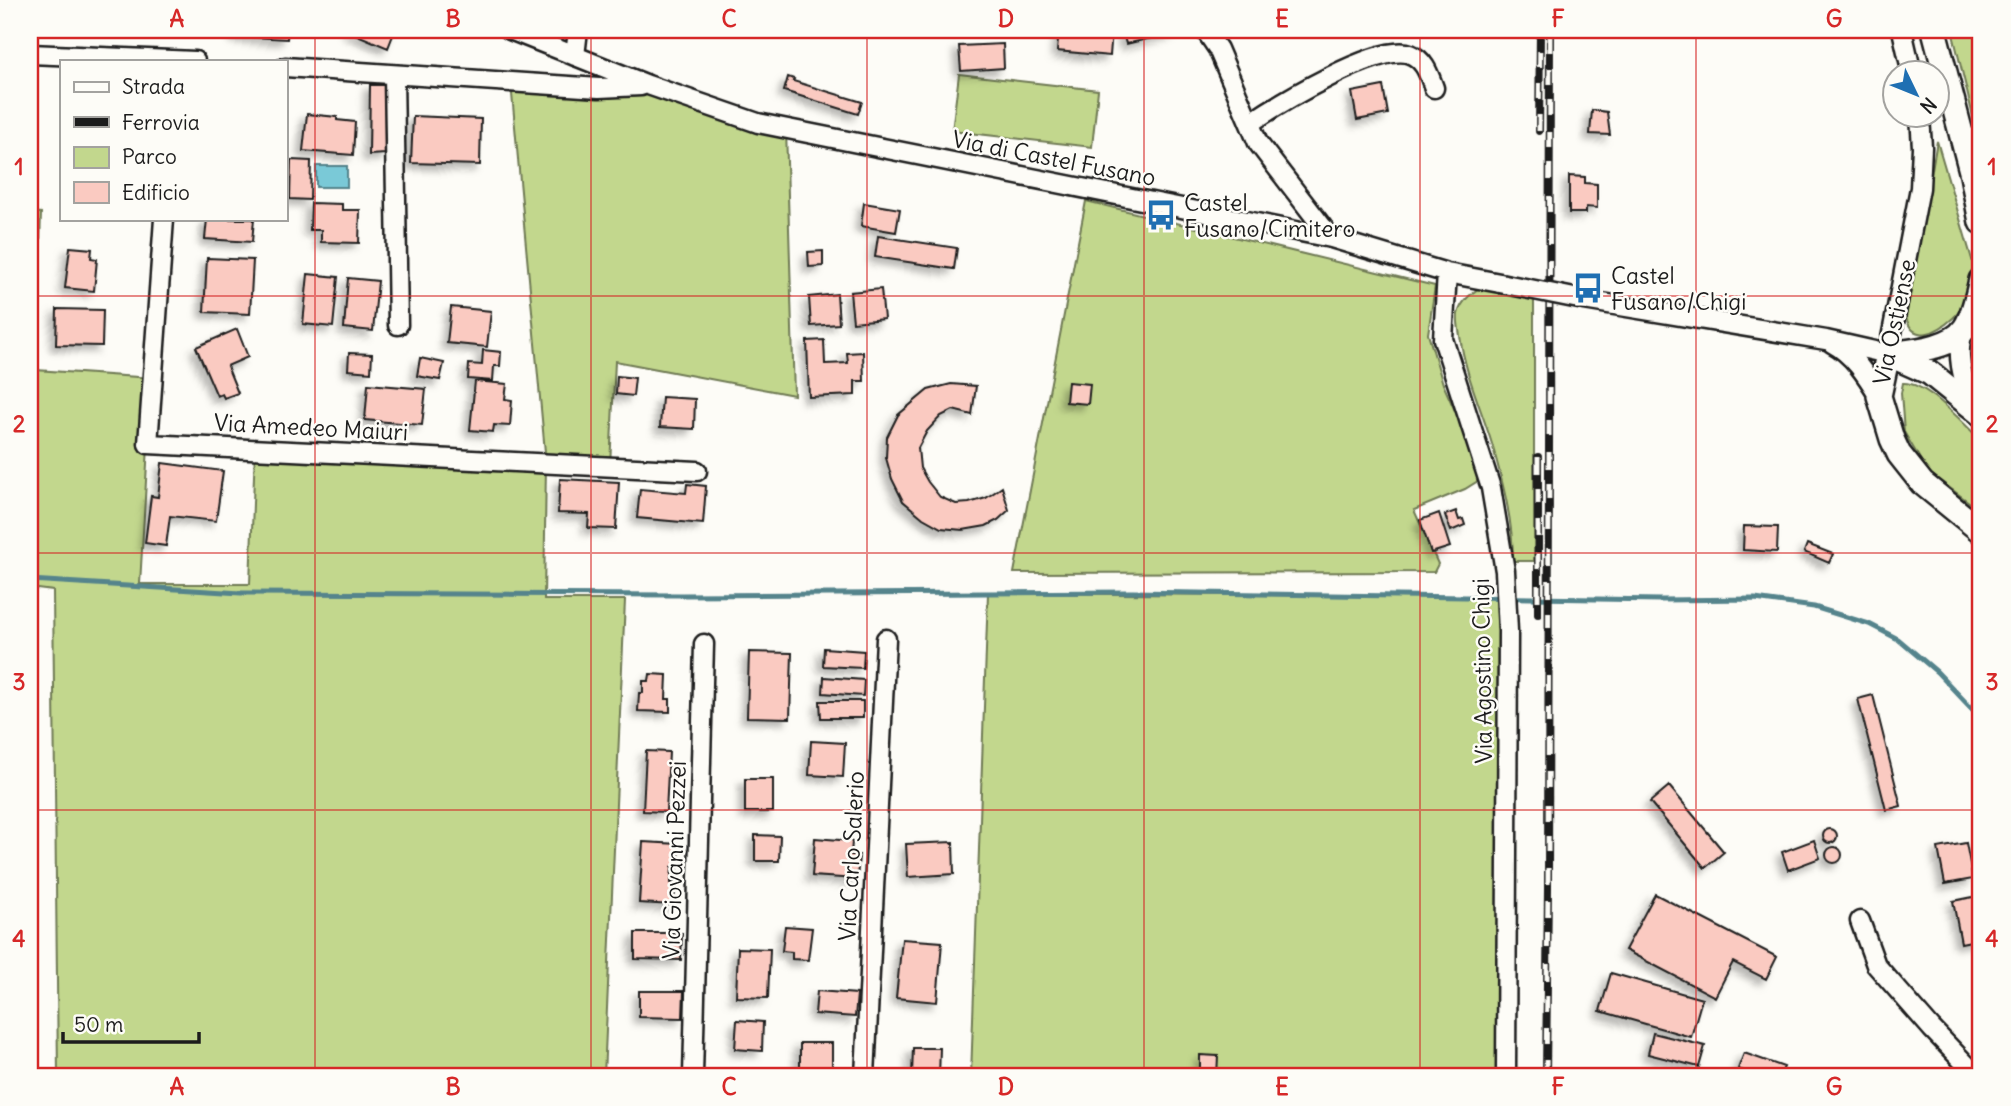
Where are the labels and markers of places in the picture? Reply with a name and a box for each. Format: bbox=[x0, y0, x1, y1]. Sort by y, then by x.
place label: Castel Fusano/Cimitero bbox=[1184, 188, 1355, 243]
bus stop icon: Castel Fusano/Cimitero bbox=[1144, 198, 1178, 232]
place label: Castel Fusano/Chigi bbox=[1611, 261, 1746, 316]
bus stop icon: Castel Fusano/Chigi bbox=[1571, 271, 1605, 305]

